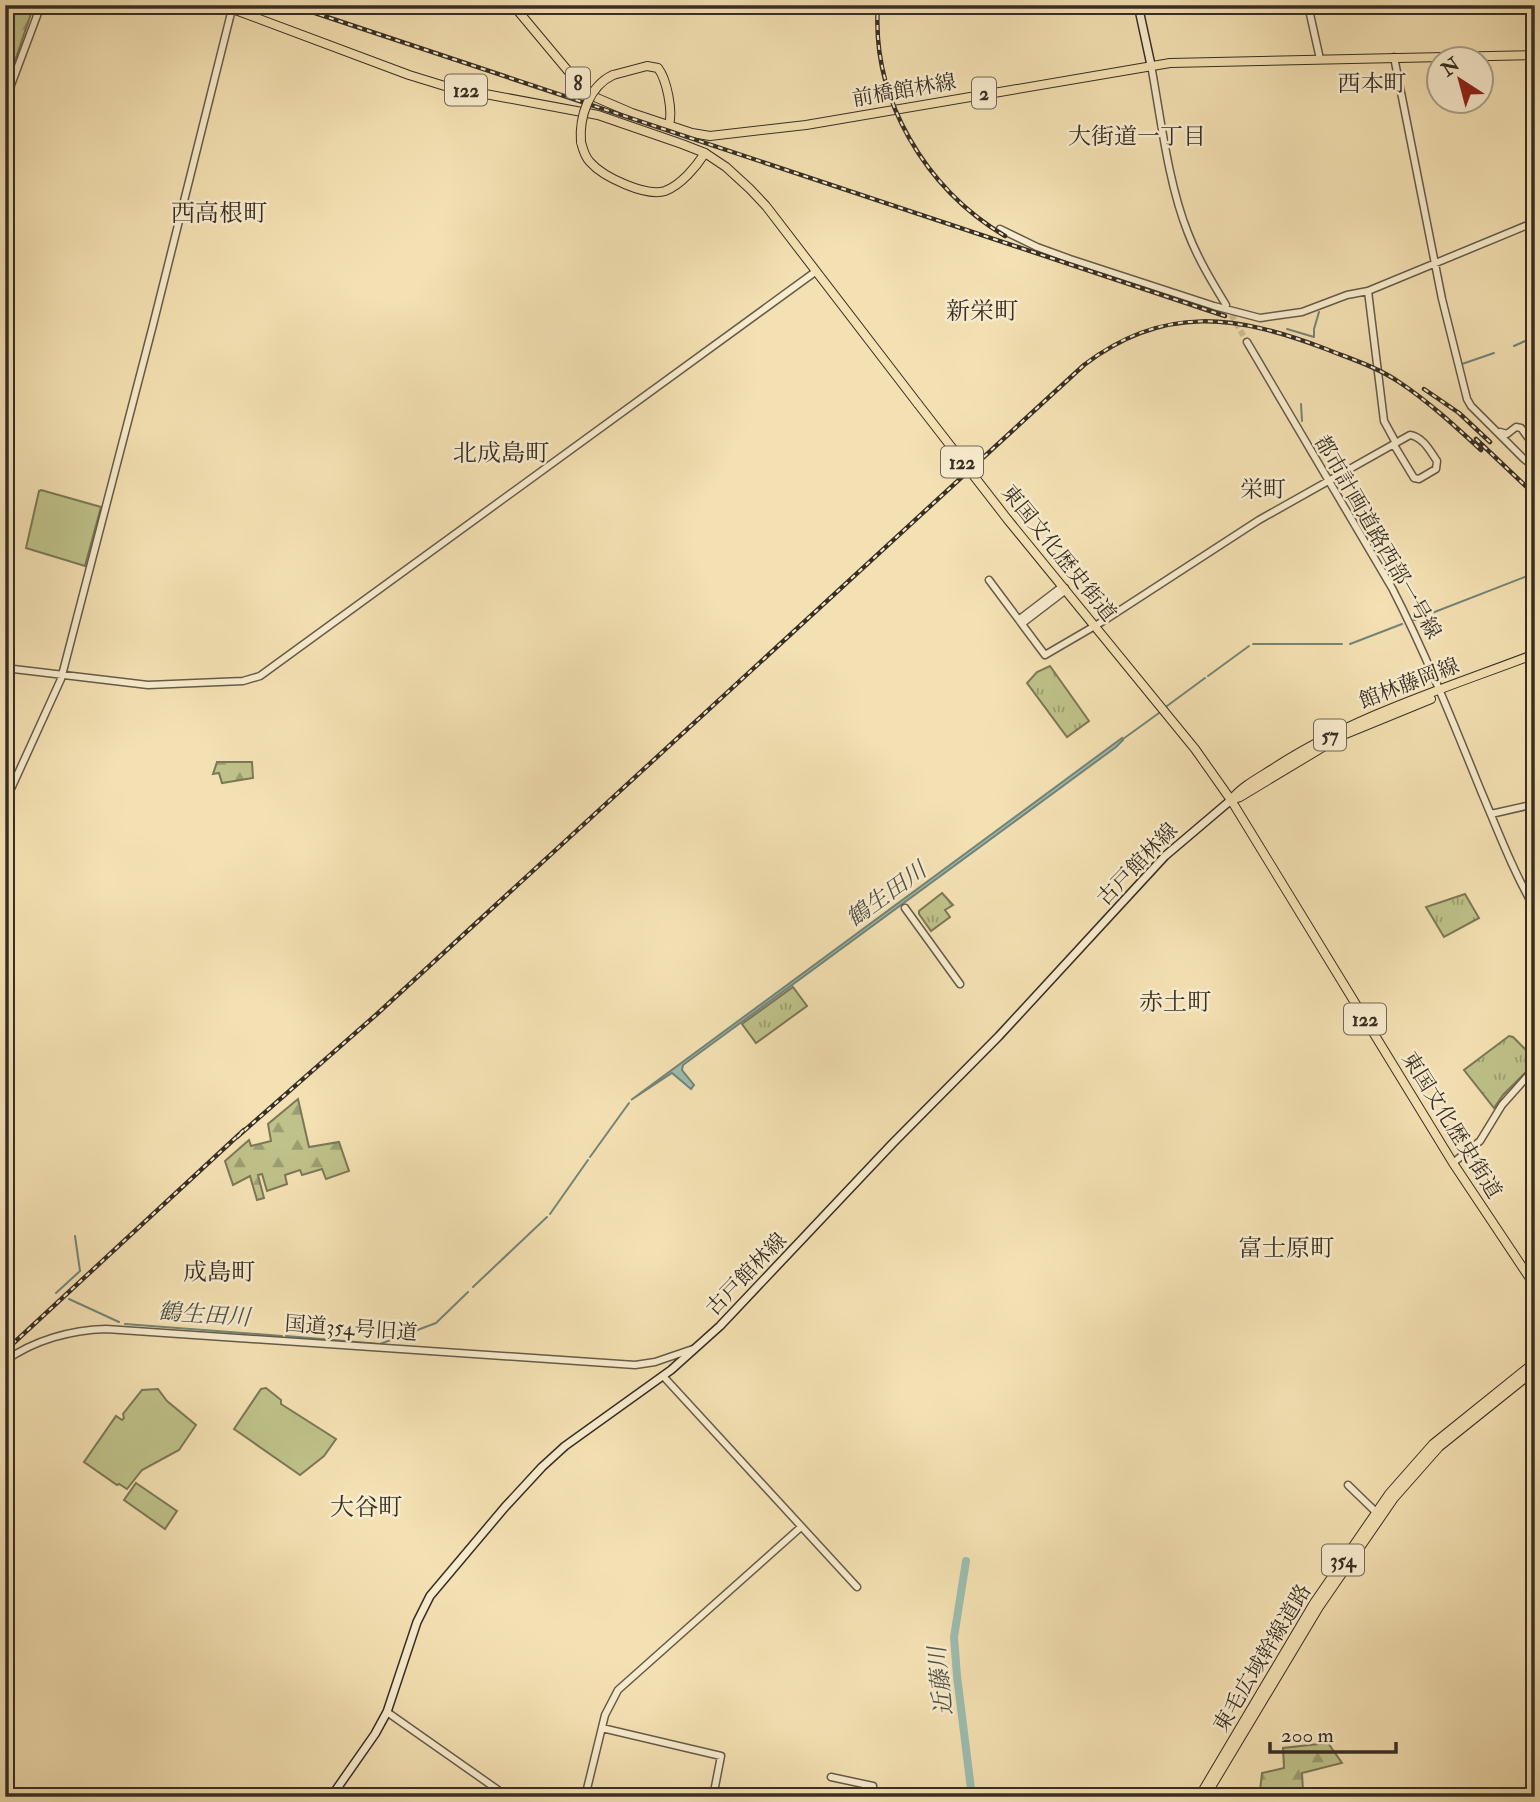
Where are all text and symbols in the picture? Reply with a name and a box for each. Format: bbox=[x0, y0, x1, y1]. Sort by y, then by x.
north arrow bbox=[1424, 46, 1494, 116]
text: N bbox=[1436, 52, 1465, 82]
road number: 8 bbox=[566, 68, 590, 99]
street label: 前橋館林線 bbox=[850, 68, 958, 113]
district label: 西本町 bbox=[1338, 69, 1407, 98]
road number: 122 bbox=[445, 74, 487, 106]
road number: 2 bbox=[972, 78, 996, 108]
district label: 大街道一丁目 bbox=[1068, 122, 1206, 151]
district label: 西高根町 bbox=[171, 198, 267, 229]
district label: 新栄町 bbox=[946, 296, 1018, 327]
street label: 都市計画道路西部一号線 bbox=[1308, 430, 1447, 644]
district label: 北成島町 bbox=[453, 438, 549, 469]
road number: 122 bbox=[941, 446, 983, 477]
district label: 栄町 bbox=[1240, 475, 1286, 504]
street label: 東国文化歴史街道 bbox=[995, 480, 1122, 627]
street label: 館林藤岡線 bbox=[1355, 652, 1463, 715]
road number: 57 bbox=[1314, 720, 1346, 750]
street label: 古戸館林線 bbox=[1091, 817, 1184, 911]
water label: 鶴生田川 bbox=[841, 854, 934, 933]
district label: 赤土町 bbox=[1139, 987, 1211, 1018]
road number: 122 bbox=[1344, 1004, 1386, 1035]
street label: 東国文化歴史街道 bbox=[1396, 1047, 1508, 1204]
street label: 古戸館林線 bbox=[700, 1227, 793, 1321]
district label: 富士原町 bbox=[1238, 1233, 1334, 1264]
district label: 成島町 bbox=[183, 1257, 255, 1288]
water label: 鶴生田川 bbox=[157, 1297, 254, 1332]
street label: 国道354号旧道 bbox=[284, 1310, 418, 1347]
district label: 大谷町 bbox=[330, 1492, 402, 1523]
road number: 354 bbox=[1322, 1544, 1364, 1576]
street label: 東毛広域幹線道路 bbox=[1208, 1579, 1317, 1737]
water label: 近藤川 bbox=[922, 1642, 959, 1717]
scale bar bbox=[1270, 1711, 1396, 1755]
text: 200 m bbox=[1281, 1722, 1334, 1749]

